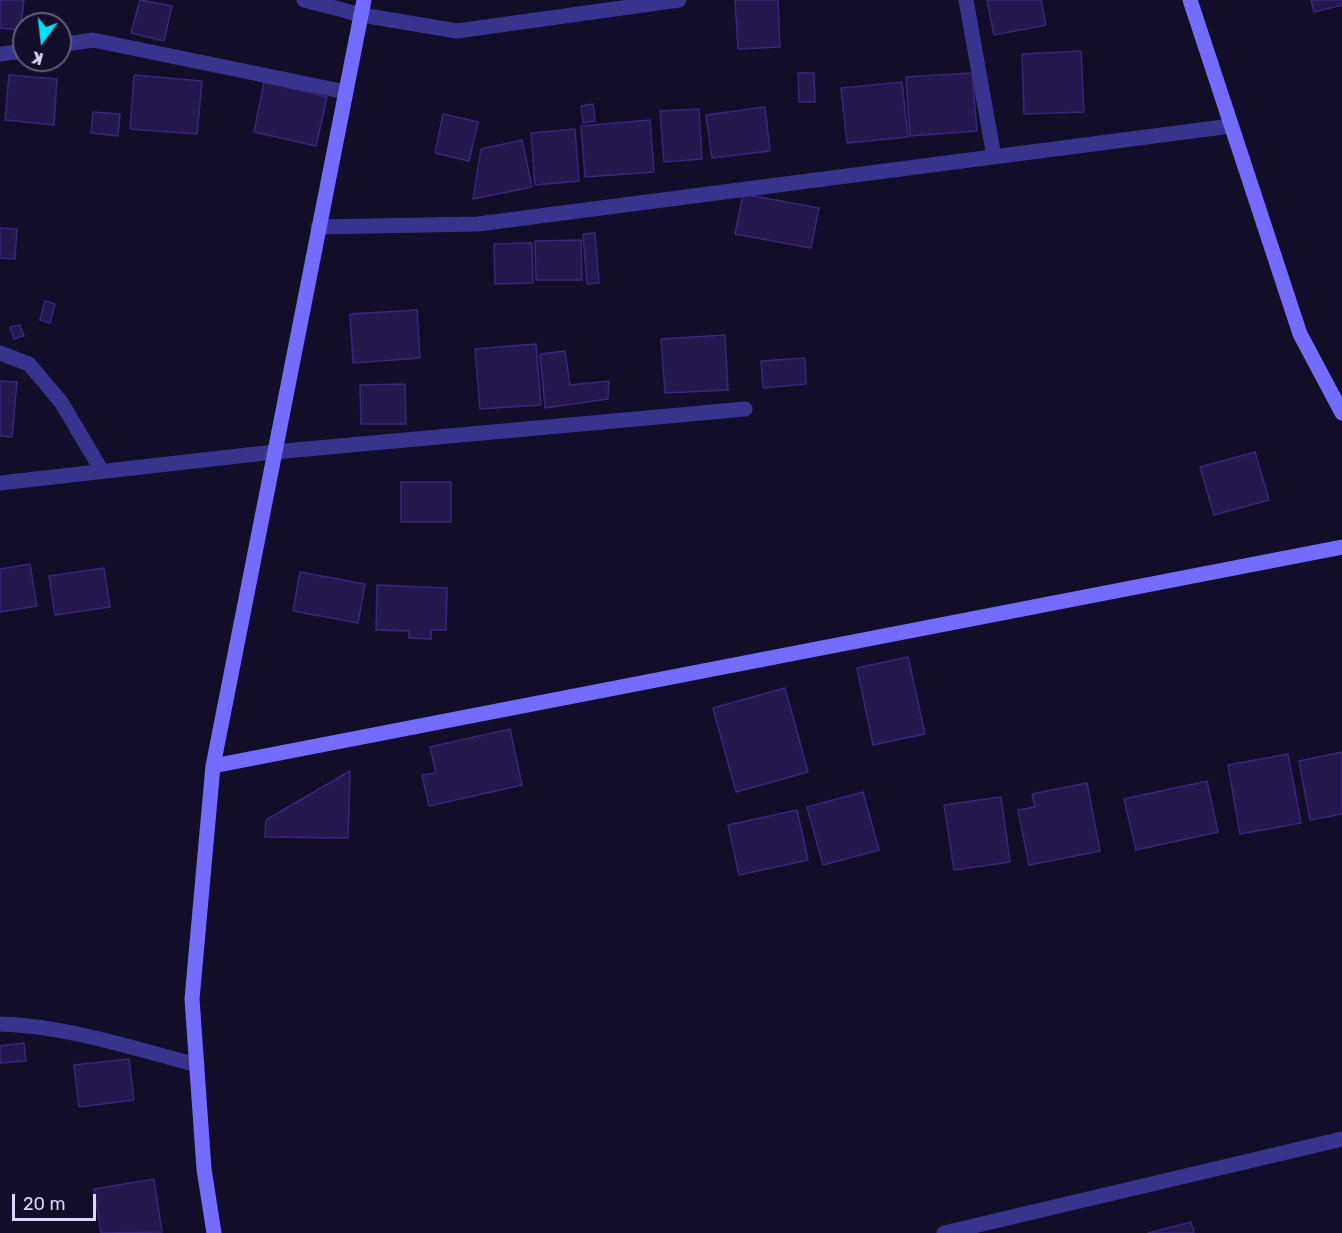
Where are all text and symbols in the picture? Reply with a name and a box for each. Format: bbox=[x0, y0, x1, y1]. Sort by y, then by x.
north arrow bbox=[12, 12, 72, 72]
text: K bbox=[30, 47, 45, 68]
scale bar bbox=[15, 1182, 99, 1220]
text: 20 m bbox=[23, 1193, 65, 1215]

